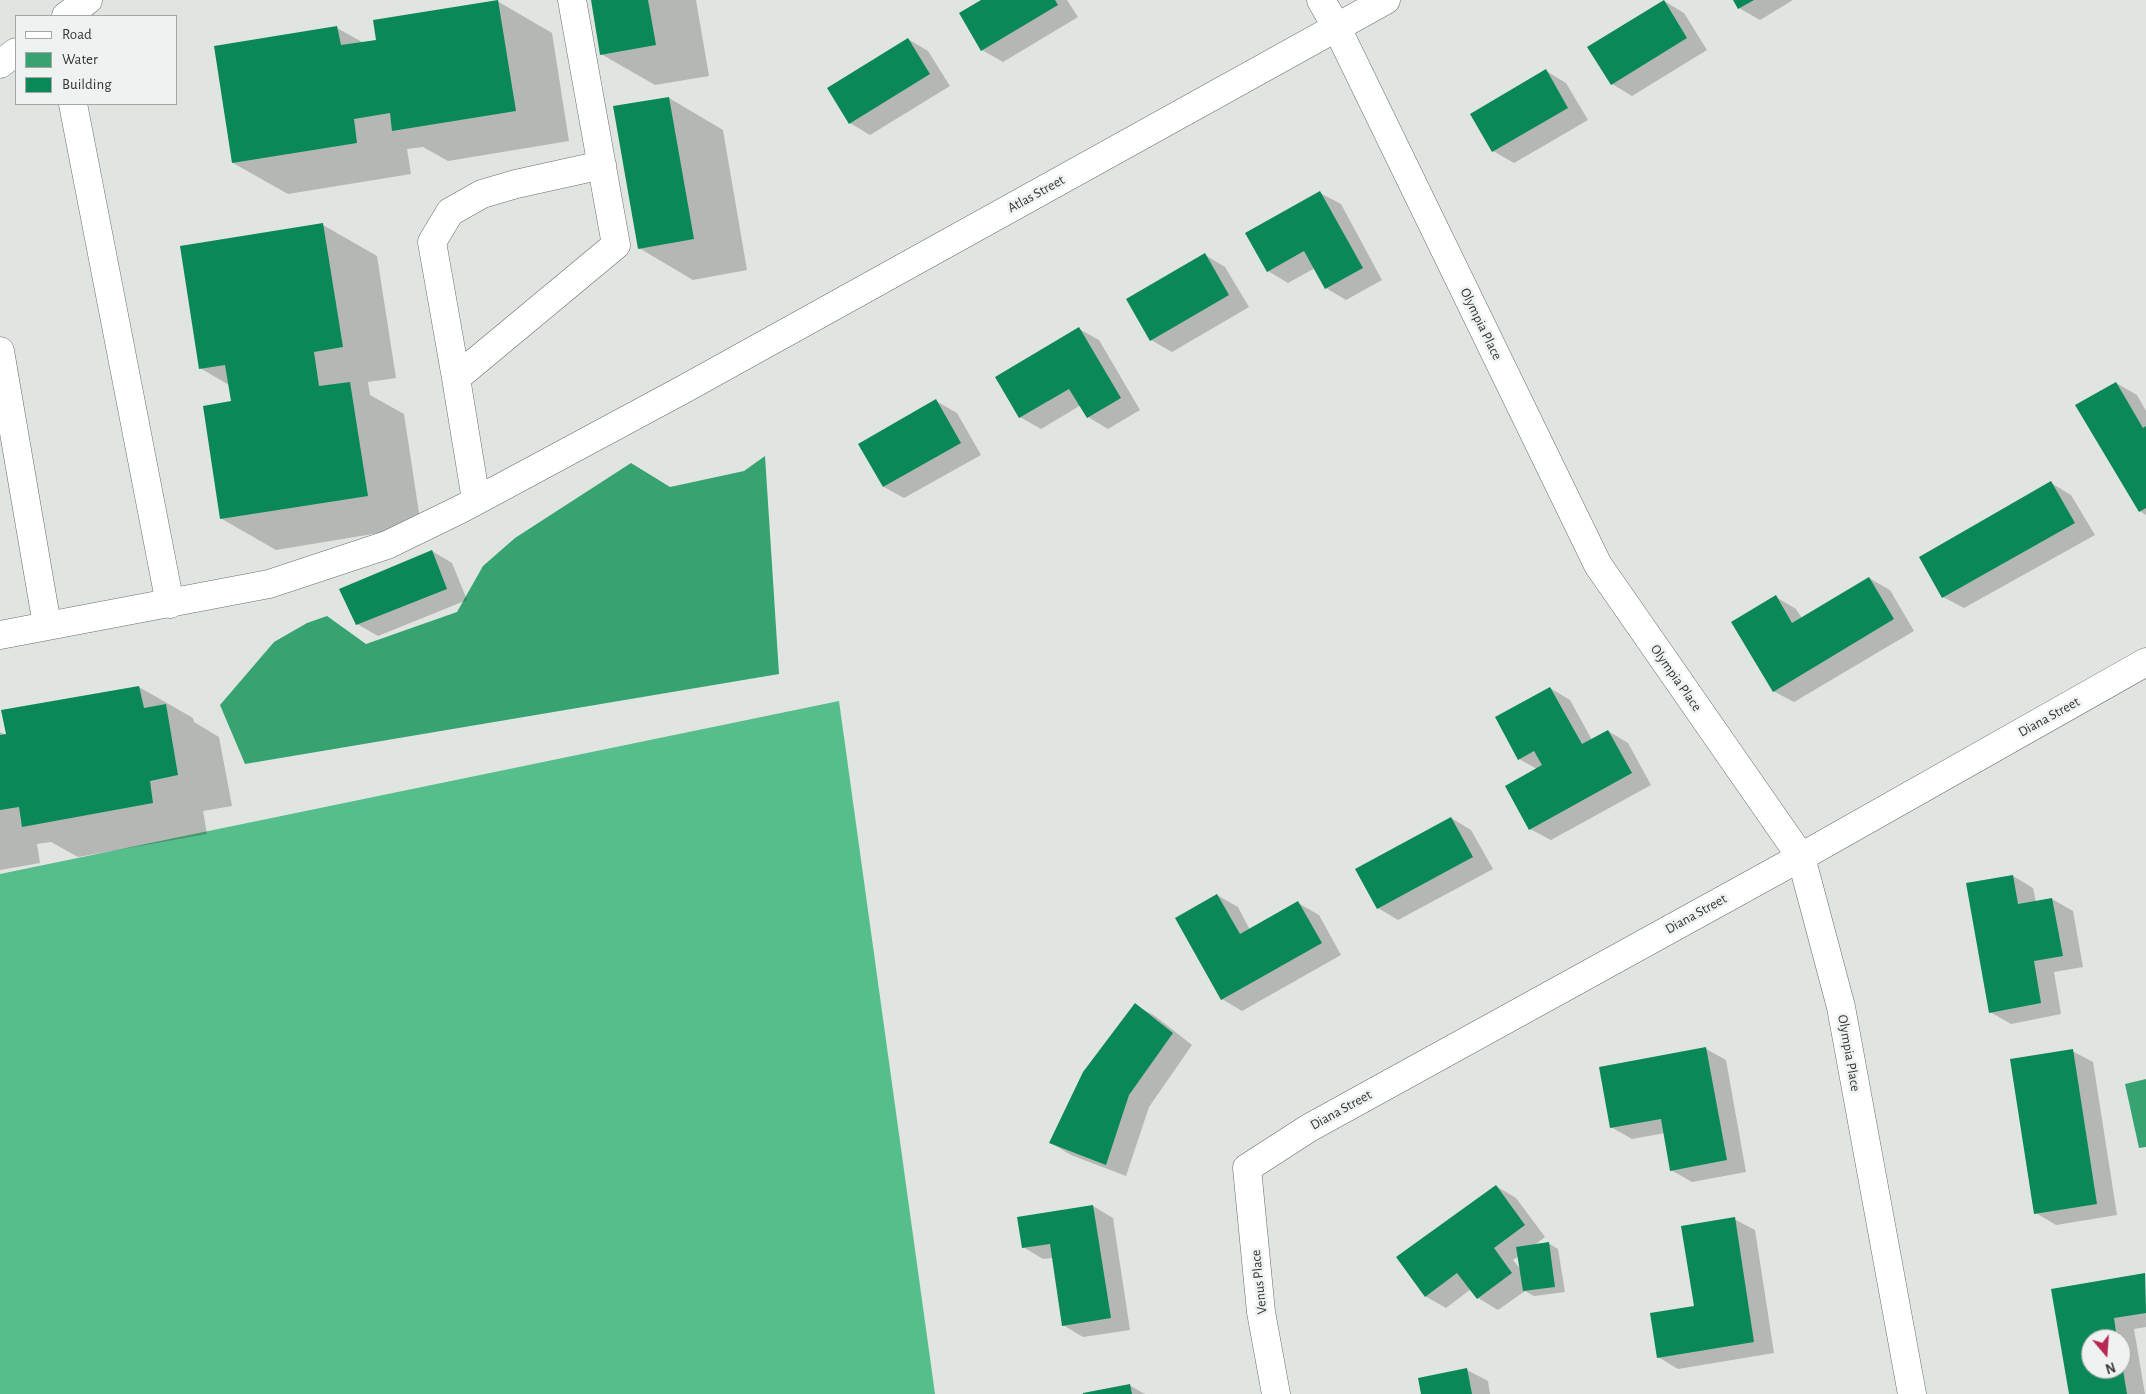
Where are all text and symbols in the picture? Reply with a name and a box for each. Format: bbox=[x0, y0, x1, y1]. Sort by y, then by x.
legend bbox=[15, 15, 178, 105]
text: Road bbox=[62, 27, 92, 42]
text: Water bbox=[62, 52, 98, 67]
text: Building bbox=[62, 77, 112, 92]
street label: Atlas Street bbox=[1005, 171, 1067, 217]
street label: Olympia Place bbox=[1456, 285, 1506, 363]
street label: Olympia Place bbox=[1647, 641, 1705, 715]
street label: Diana Street bbox=[2015, 693, 2083, 741]
street label: Diana Street bbox=[1662, 890, 1730, 938]
street label: Olympia Place bbox=[1834, 1013, 1864, 1093]
street label: Diana Street bbox=[1307, 1086, 1375, 1134]
street label: Venus Place bbox=[1247, 1249, 1271, 1315]
north arrow bbox=[2081, 1329, 2131, 1379]
text: N bbox=[2104, 1359, 2117, 1375]

